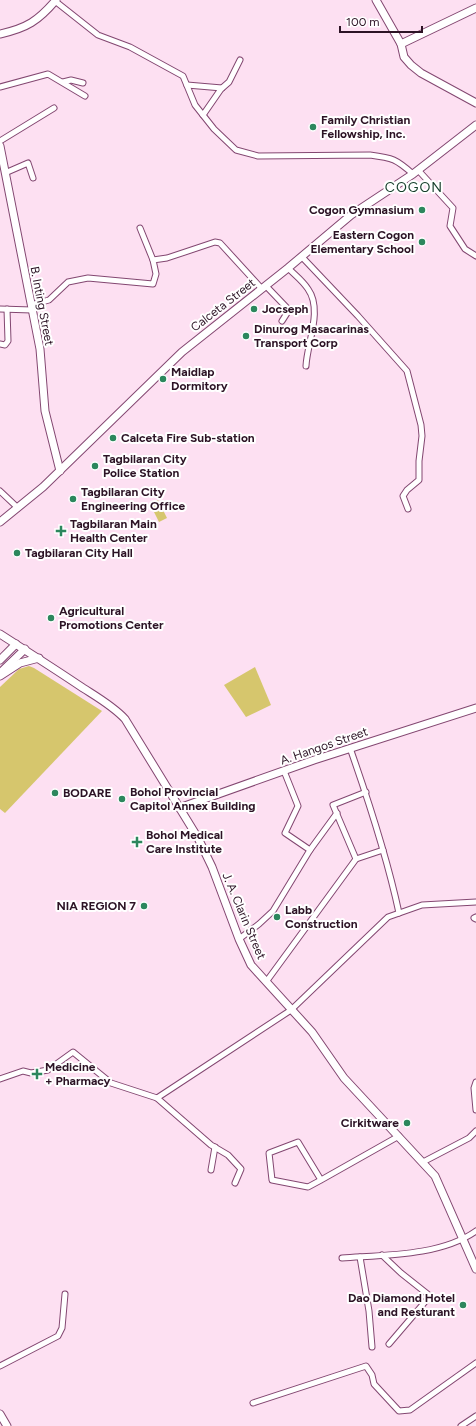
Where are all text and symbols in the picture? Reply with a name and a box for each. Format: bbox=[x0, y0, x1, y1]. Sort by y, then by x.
scale bar bbox=[340, 8, 422, 34]
text: 100 m bbox=[346, 15, 380, 29]
place label: Family Christian Fellowship, Inc. bbox=[321, 113, 410, 141]
marker: Family Christian Fellowship, Inc. bbox=[308, 122, 318, 132]
district label: COGON bbox=[385, 179, 443, 196]
place label: Cogon Gymnasium bbox=[309, 203, 414, 217]
marker: Cogon Gymnasium bbox=[417, 205, 427, 215]
place label: Eastern Cogon Elementary School bbox=[310, 228, 414, 256]
marker: Eastern Cogon Elementary School bbox=[417, 237, 427, 247]
street label: B. Inting Street bbox=[27, 265, 57, 347]
street label: Calceta Street bbox=[188, 275, 258, 334]
place label: Jocseph bbox=[262, 302, 309, 316]
marker: Jocseph bbox=[249, 304, 259, 314]
place label: Dinurog Masacarinas Transport Corp bbox=[254, 322, 369, 350]
marker: Dinurog Masacarinas Transport Corp bbox=[241, 331, 251, 341]
place label: Maidlap Dormitory bbox=[171, 365, 228, 393]
marker: Maidlap Dormitory bbox=[158, 374, 168, 384]
place label: Calceta Fire Sub-station bbox=[121, 431, 255, 445]
marker: Calceta Fire Sub-station bbox=[108, 433, 118, 443]
place label: Tagbilaran City Police Station bbox=[103, 452, 187, 480]
marker: Tagbilaran City Police Station bbox=[90, 461, 100, 471]
place label: Tagbilaran City Engineering Office bbox=[81, 485, 186, 513]
marker: Tagbilaran City Engineering Office bbox=[68, 494, 78, 504]
place label: Tagbilaran Main Health Center bbox=[70, 517, 157, 545]
marker: Tagbilaran Main Health Center bbox=[55, 525, 67, 537]
place label: Tagbilaran City Hall bbox=[25, 546, 133, 560]
marker: Tagbilaran City Hall bbox=[12, 548, 22, 558]
place label: Agricultural Promotions Center bbox=[59, 604, 164, 632]
marker: Agricultural Promotions Center bbox=[46, 613, 56, 623]
street label: A. Hangos Street bbox=[278, 724, 370, 768]
place label: Bohol Provincial Capitol Annex Building bbox=[130, 785, 255, 813]
place label: BODARE bbox=[63, 786, 112, 800]
marker: BODARE bbox=[50, 788, 60, 798]
marker: Bohol Provincial Capitol Annex Building bbox=[117, 794, 127, 804]
place label: Bohol Medical Care Institute bbox=[146, 828, 223, 856]
marker: Bohol Medical Care Institute bbox=[131, 836, 143, 848]
street label: J. A. Clarin Street bbox=[219, 871, 269, 962]
place label: NIA REGION 7 bbox=[56, 899, 136, 913]
marker: NIA REGION 7 bbox=[139, 901, 149, 911]
place label: Labb Construction bbox=[285, 903, 358, 931]
marker: Labb Construction bbox=[272, 912, 282, 922]
place label: Medicine + Pharmacy bbox=[45, 1060, 111, 1088]
marker: Medicine + Pharmacy bbox=[32, 1069, 42, 1079]
place label: Cirkitware bbox=[341, 1116, 399, 1130]
marker: Cirkitware bbox=[402, 1118, 412, 1128]
place label: Dao Diamond Hotel and Resturant bbox=[348, 1291, 455, 1319]
marker: Dao Diamond Hotel and Resturant bbox=[458, 1300, 468, 1310]

